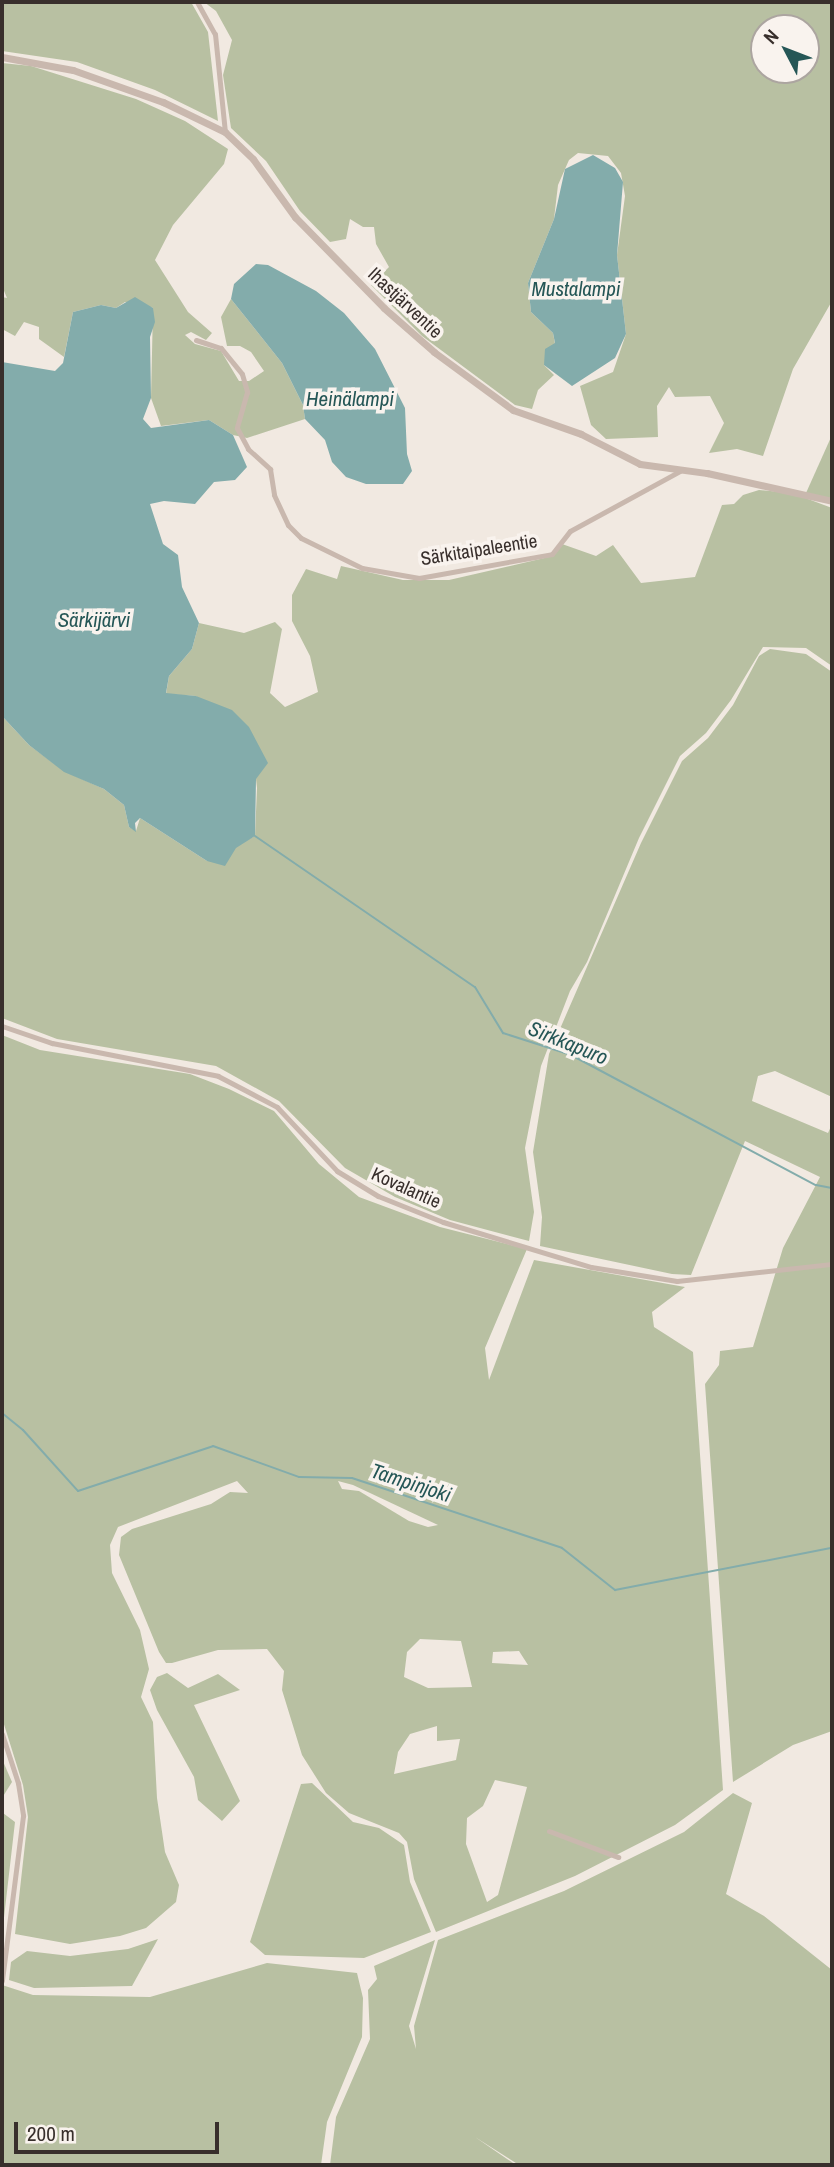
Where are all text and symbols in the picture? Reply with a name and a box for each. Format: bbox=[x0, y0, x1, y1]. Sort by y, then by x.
north arrow bbox=[750, 14, 820, 84]
text: N bbox=[757, 23, 784, 49]
street label: Ihastjärventie bbox=[363, 263, 447, 343]
water label: Mustalampi bbox=[532, 276, 620, 302]
water label: Heinälampi bbox=[306, 386, 394, 412]
street label: Särkitaipaleentie bbox=[419, 530, 539, 570]
water label: Särkijärvi bbox=[58, 607, 130, 633]
water label: Sirkkapuro bbox=[525, 1016, 611, 1070]
street label: Kovalantie bbox=[368, 1163, 444, 1213]
water label: Tampinjoki bbox=[368, 1458, 454, 1508]
scale bar bbox=[18, 2108, 222, 2152]
text: 200 m bbox=[27, 2119, 75, 2148]

